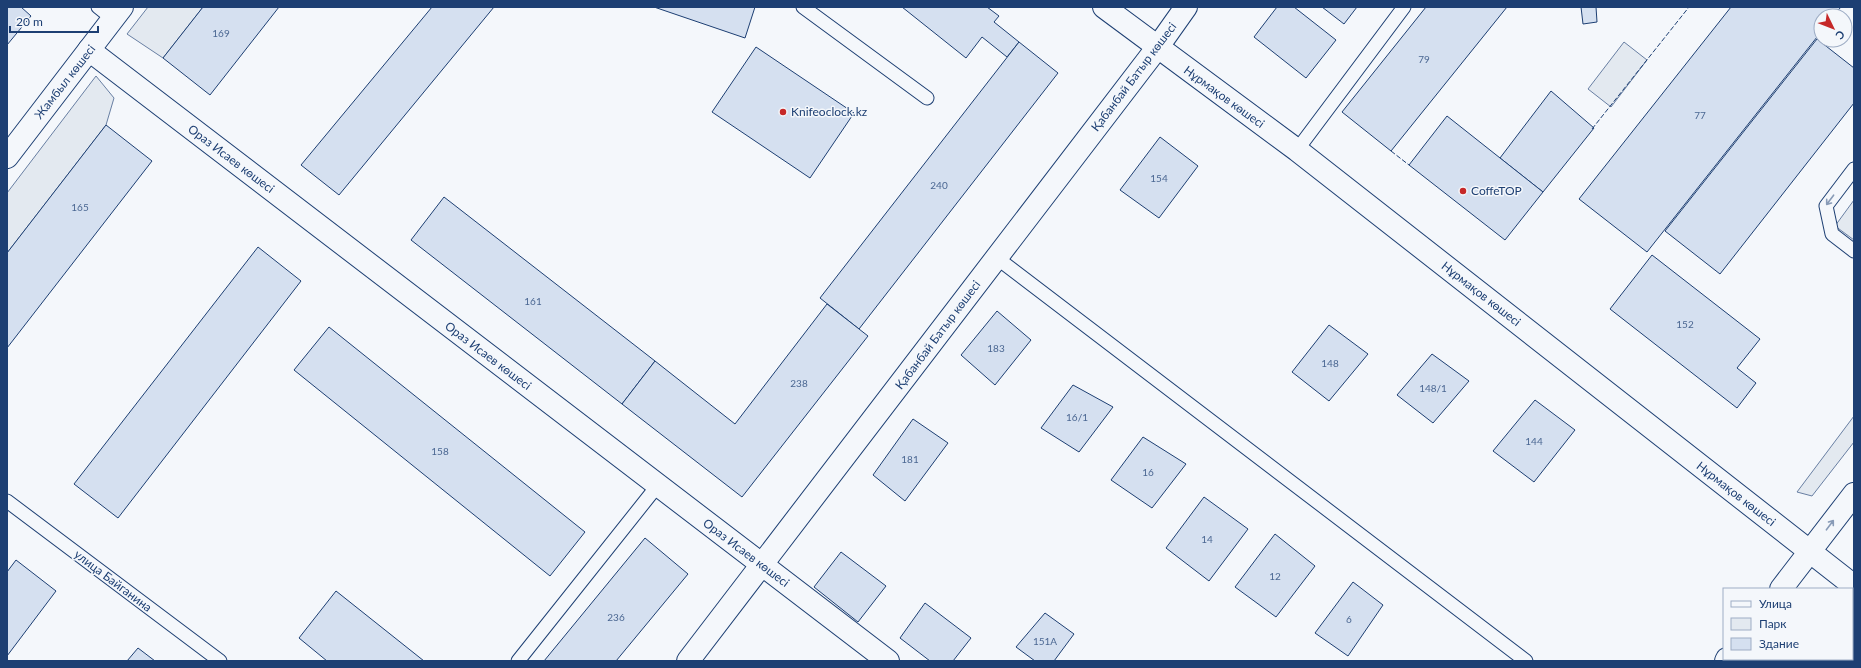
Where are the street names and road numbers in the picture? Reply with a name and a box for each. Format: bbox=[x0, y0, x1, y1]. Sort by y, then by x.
street label: Қабанбай Батыр көшесі bbox=[1088, 19, 1180, 134]
street label: Жамбыл көшесі bbox=[31, 41, 98, 122]
street label: Нұрмақов көшесі bbox=[1181, 62, 1268, 131]
street label: Ораз Исаев көшесі bbox=[185, 121, 278, 196]
street label: Нұрмақов көшесі bbox=[1439, 258, 1524, 329]
street label: Қабанбай Батыр көшесі bbox=[892, 277, 984, 392]
street label: Ораз Исаев көшесі bbox=[442, 318, 535, 393]
street label: Нұрмақов көшесі bbox=[1694, 458, 1779, 529]
street label: Ораз Исаев көшесі bbox=[700, 515, 793, 590]
street label: улица Байганина bbox=[72, 547, 155, 615]

